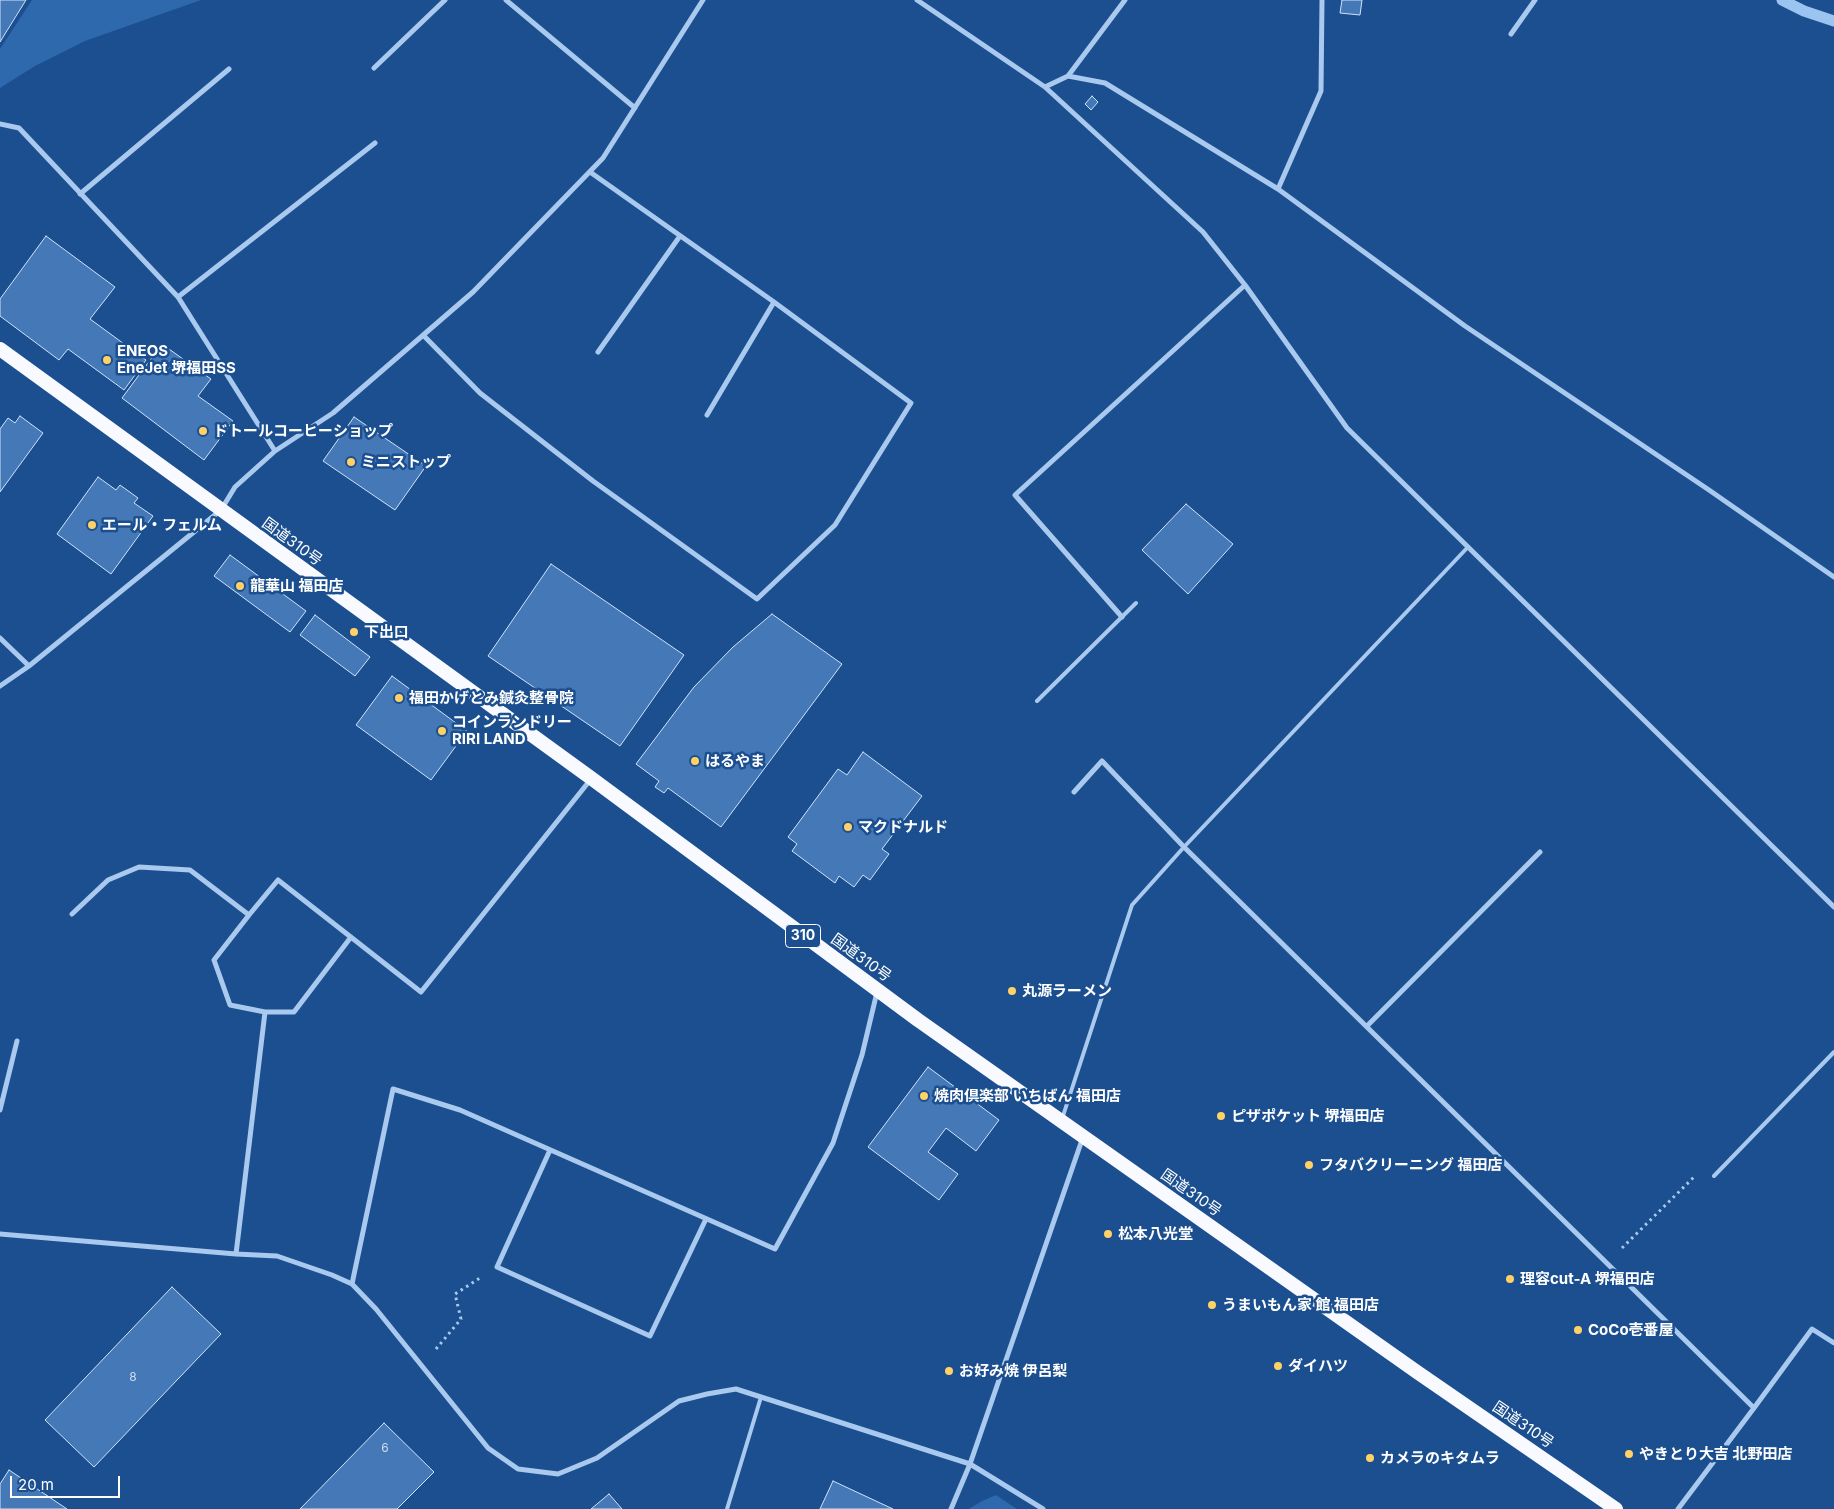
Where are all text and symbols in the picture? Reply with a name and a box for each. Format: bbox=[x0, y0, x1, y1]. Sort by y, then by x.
place label: ENEOS EneJet 堺福田SS bbox=[117, 342, 236, 377]
marker: ENEOS EneJet 堺福田SS bbox=[101, 354, 113, 366]
place label: ドトールコーヒーショップ bbox=[213, 422, 393, 440]
marker: ドトールコーヒーショップ bbox=[197, 425, 209, 437]
place label: ミニストップ bbox=[361, 453, 451, 471]
marker: ミニストップ bbox=[345, 456, 357, 468]
street label: 国道310号 bbox=[258, 514, 326, 570]
place label: エール・フェルム bbox=[102, 516, 222, 534]
marker: エール・フェルム bbox=[86, 519, 98, 531]
place label: 龍華山 福田店 bbox=[250, 577, 344, 595]
marker: 龍華山 福田店 bbox=[234, 580, 246, 592]
place label: 下出口 bbox=[364, 623, 409, 641]
marker: 下出口 bbox=[348, 626, 360, 638]
place label: 福田かげとみ鍼灸整骨院 bbox=[409, 689, 574, 707]
marker: 福田かげとみ鍼灸整骨院 bbox=[393, 692, 405, 704]
place label: コインランドリー RIRI LAND bbox=[452, 713, 572, 748]
marker: コインランドリー RIRI LAND bbox=[436, 725, 448, 737]
place label: はるやま bbox=[705, 752, 765, 770]
marker: はるやま bbox=[689, 755, 701, 767]
place label: マクドナルド bbox=[858, 818, 948, 836]
marker: マクドナルド bbox=[842, 821, 854, 833]
road number: 310 bbox=[786, 924, 820, 948]
street label: 国道310号 bbox=[827, 930, 895, 986]
place label: 丸源ラーメン bbox=[1022, 982, 1112, 1000]
marker: 丸源ラーメン bbox=[1006, 985, 1018, 997]
place label: 焼肉倶楽部 いちばん 福田店 bbox=[934, 1087, 1121, 1105]
marker: 焼肉倶楽部 いちばん 福田店 bbox=[918, 1090, 930, 1102]
place label: ピザポケット 堺福田店 bbox=[1231, 1107, 1385, 1125]
marker: ピザポケット 堺福田店 bbox=[1215, 1110, 1227, 1122]
place label: フタバクリーニング 福田店 bbox=[1319, 1156, 1503, 1174]
marker: フタバクリーニング 福田店 bbox=[1303, 1159, 1315, 1171]
street label: 国道310号 bbox=[1157, 1166, 1225, 1220]
place label: 松本八光堂 bbox=[1118, 1225, 1193, 1243]
marker: 松本八光堂 bbox=[1102, 1228, 1114, 1240]
place label: 理容cut-A 堺福田店 bbox=[1520, 1270, 1655, 1288]
marker: 理容cut-A 堺福田店 bbox=[1504, 1273, 1516, 1285]
place label: うまいもん家 館 福田店 bbox=[1222, 1296, 1379, 1314]
marker: うまいもん家 館 福田店 bbox=[1206, 1299, 1218, 1311]
place label: CoCo壱番屋 bbox=[1588, 1321, 1674, 1339]
marker: CoCo壱番屋 bbox=[1572, 1324, 1584, 1336]
place label: ダイハツ bbox=[1288, 1357, 1348, 1375]
marker: ダイハツ bbox=[1272, 1360, 1284, 1372]
place label: お好み焼 伊呂梨 bbox=[959, 1362, 1068, 1380]
marker: お好み焼 伊呂梨 bbox=[943, 1365, 955, 1377]
house number: 8 bbox=[129, 1370, 137, 1384]
street label: 国道310号 bbox=[1489, 1398, 1557, 1452]
house number: 6 bbox=[381, 1441, 389, 1455]
place label: やきとり大吉 北野田店 bbox=[1639, 1445, 1793, 1463]
marker: やきとり大吉 北野田店 bbox=[1623, 1448, 1635, 1460]
place label: カメラのキタムラ bbox=[1380, 1449, 1500, 1467]
marker: カメラのキタムラ bbox=[1364, 1452, 1376, 1464]
scale bar bbox=[12, 1466, 122, 1498]
text: 20 m bbox=[18, 1475, 54, 1494]

